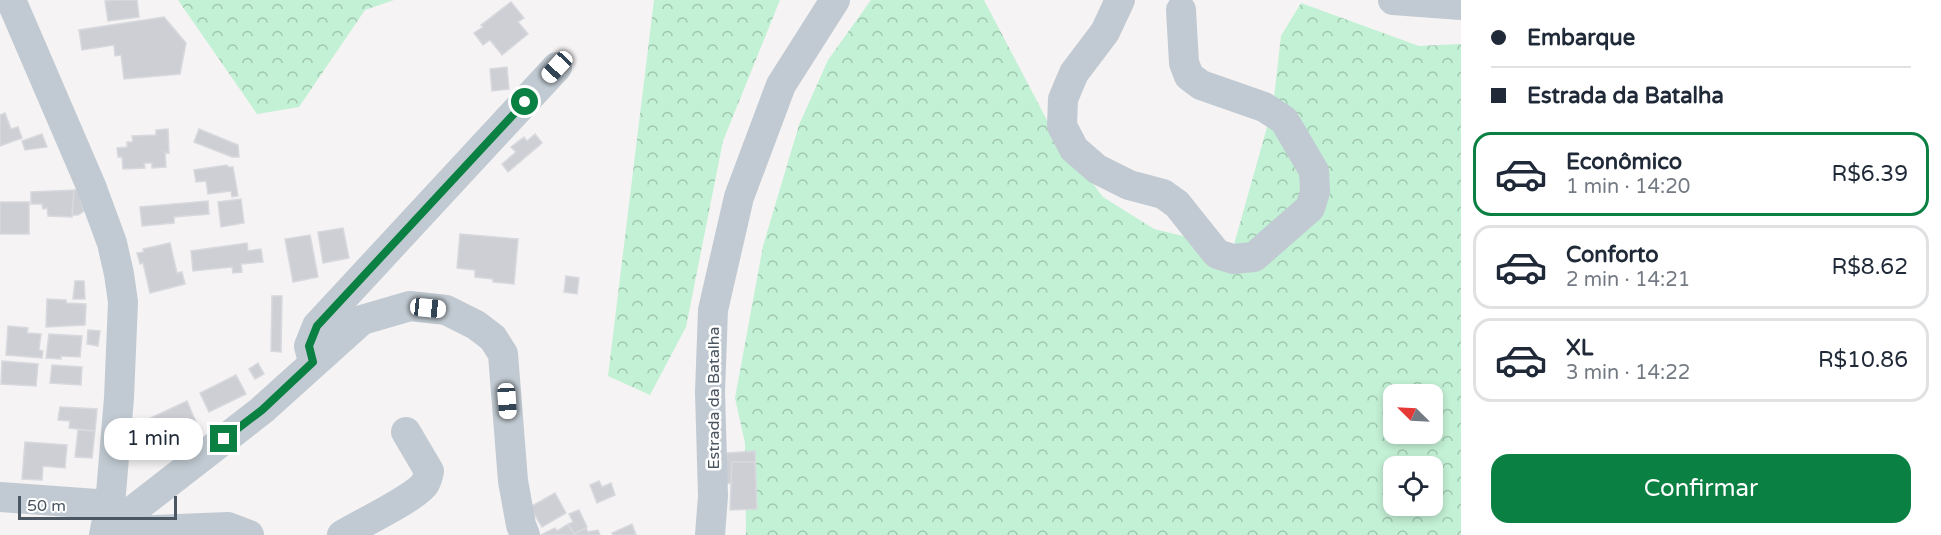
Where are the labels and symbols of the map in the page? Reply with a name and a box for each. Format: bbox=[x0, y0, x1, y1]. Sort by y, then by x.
car bbox=[538, 48, 576, 86]
route start bbox=[511, 88, 538, 115]
car bbox=[409, 297, 447, 319]
street label: Estrada da Batalha bbox=[704, 326, 724, 470]
car bbox=[497, 382, 517, 420]
north arrow bbox=[1383, 384, 1443, 444]
callout: 1 min bbox=[104, 418, 203, 460]
route end bbox=[210, 425, 237, 452]
scale bar bbox=[18, 493, 177, 520]

